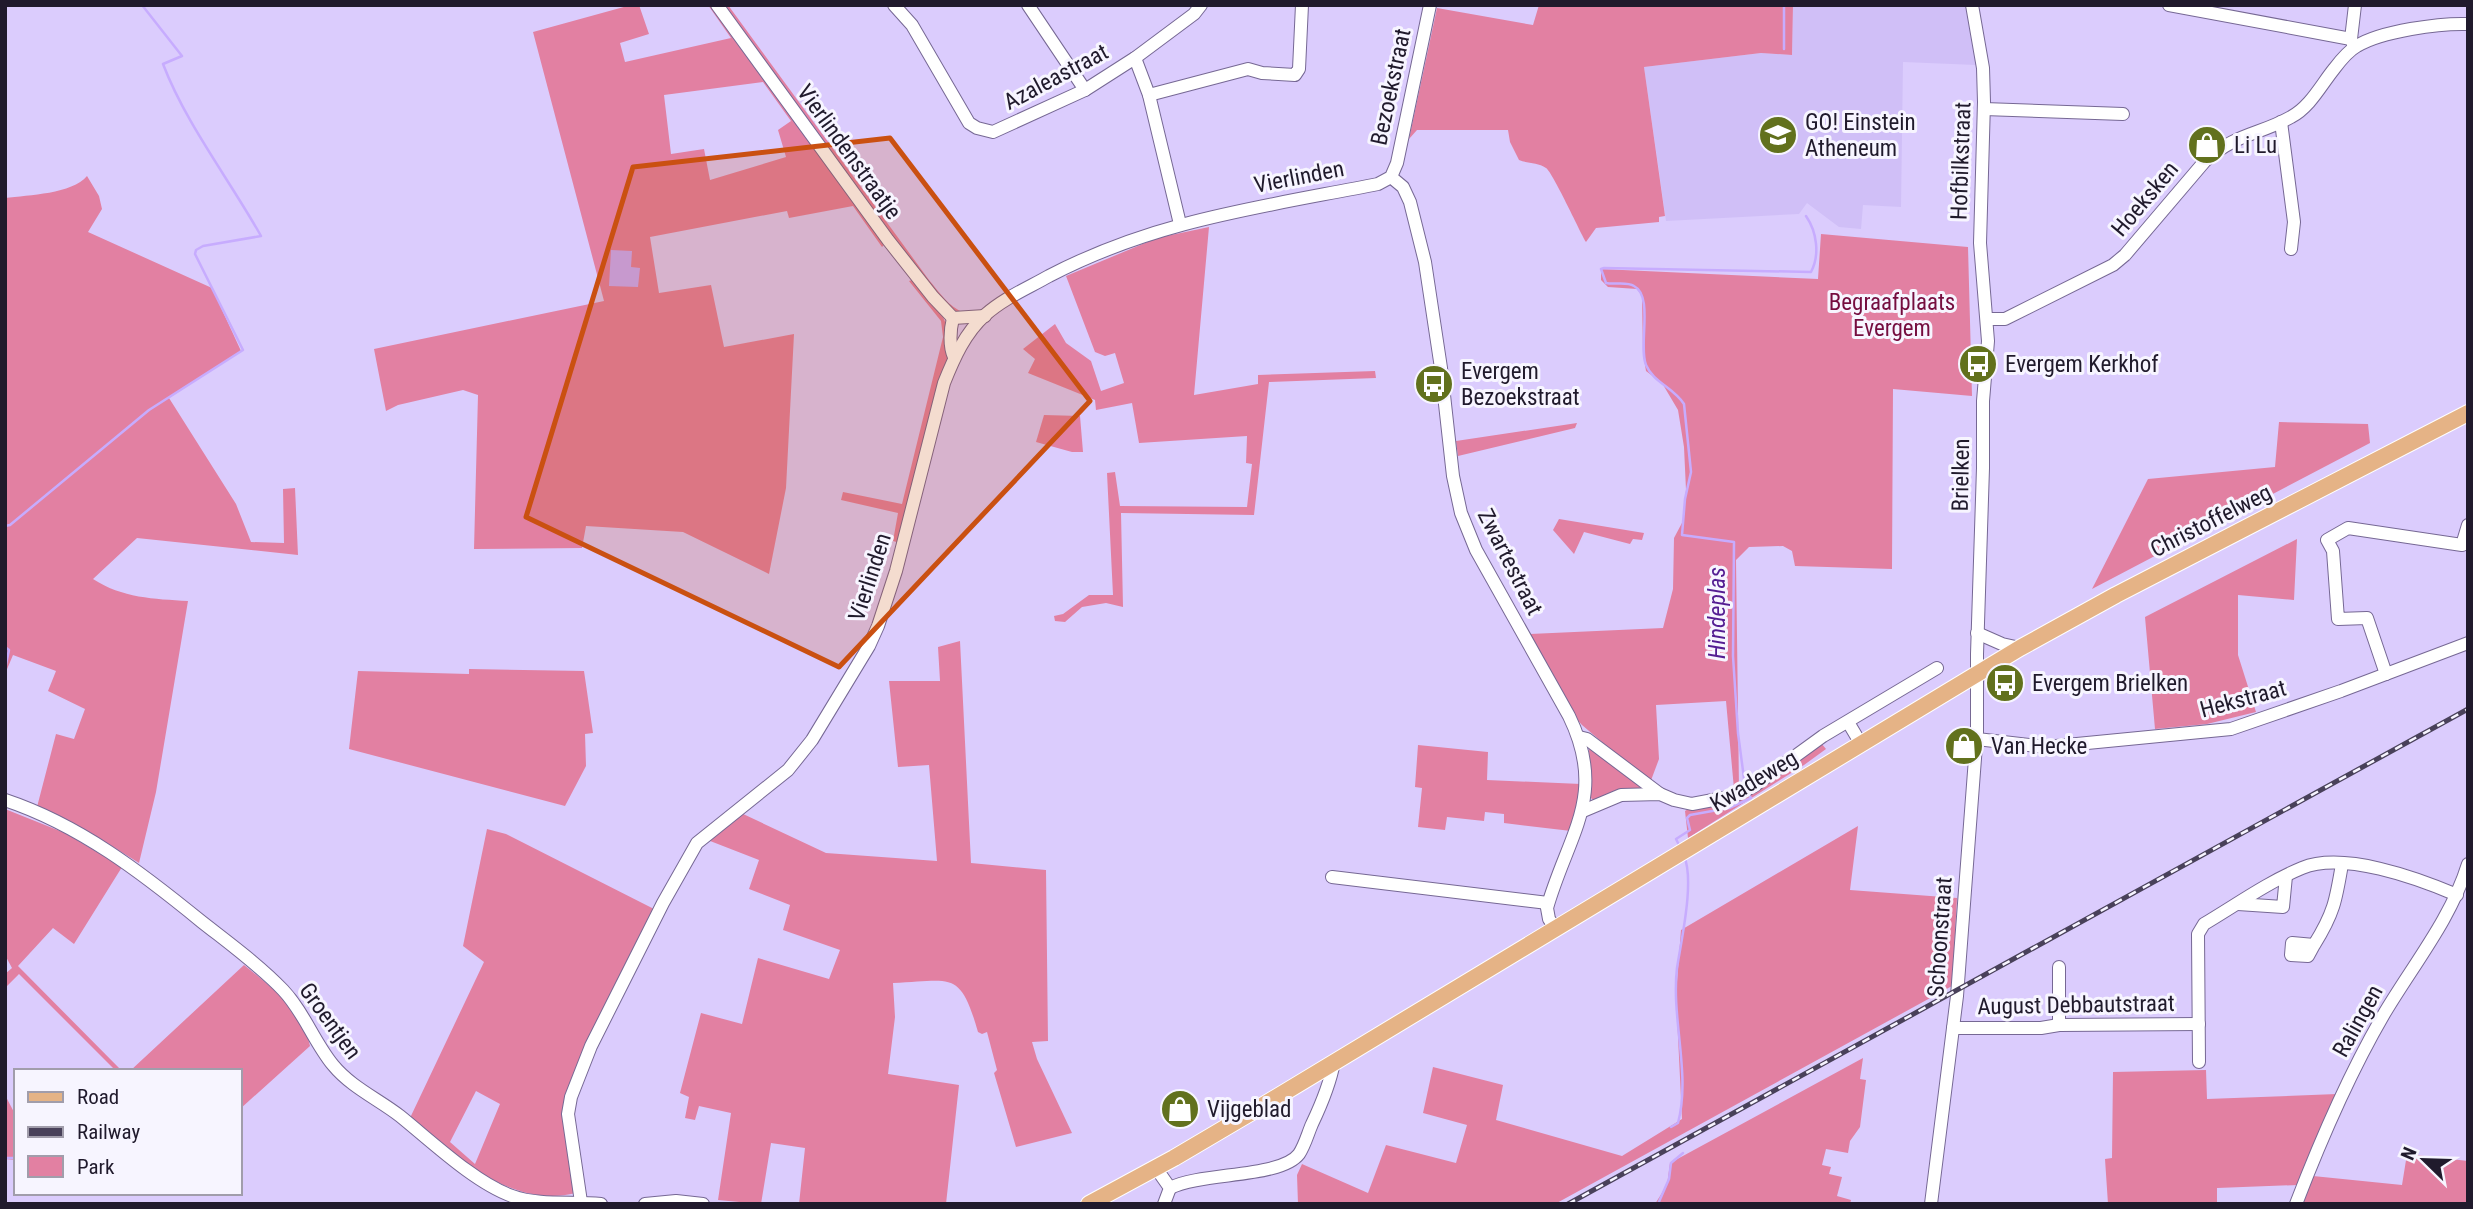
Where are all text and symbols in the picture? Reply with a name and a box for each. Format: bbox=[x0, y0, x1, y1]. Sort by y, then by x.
street label: Bezoekstraat bbox=[1365, 26, 1417, 148]
street label: Azaleastraat bbox=[999, 38, 1113, 116]
street label: Vierlindenstraatje bbox=[791, 79, 907, 225]
street label: Hofbilkstraat bbox=[1945, 102, 1977, 220]
place label: GO! Einstein Atheneum bbox=[1805, 109, 1916, 162]
school or university icon: GO! Einstein Atheneum bbox=[1757, 114, 1799, 156]
shop icon: Li Lu bbox=[2186, 124, 2228, 166]
place label: Li Lu bbox=[2234, 132, 2277, 159]
street label: Vierlinden bbox=[1252, 155, 1346, 199]
street label: Hoeksken bbox=[2106, 156, 2184, 242]
park label: Begraafplaats Evergem bbox=[1829, 289, 1955, 342]
bus stop icon: Evergem Kerkhof bbox=[1957, 343, 1999, 385]
place label: Evergem Kerkhof bbox=[2005, 351, 2159, 378]
place label: Evergem Bezoekstraat bbox=[1461, 358, 1580, 411]
bus stop icon: Evergem Bezoekstraat bbox=[1413, 363, 1455, 405]
street label: Brielken bbox=[1947, 438, 1975, 512]
street label: Christoffelweg bbox=[2146, 479, 2276, 563]
street label: Zwartestraat bbox=[1472, 504, 1548, 620]
street label: Vierlinden bbox=[843, 530, 897, 624]
water label: Hindeplas bbox=[1703, 567, 1731, 659]
bus stop icon: Evergem Brielken bbox=[1984, 662, 2026, 704]
place label: Evergem Brielken bbox=[2032, 670, 2188, 697]
street label: Hekstraat bbox=[2197, 675, 2289, 723]
shop icon: Van Hecke bbox=[1943, 725, 1985, 767]
place label: Van Hecke bbox=[1991, 733, 2087, 760]
street label: Kwadeweg bbox=[1705, 744, 1803, 818]
street label: Schoonstraat bbox=[1922, 876, 1958, 998]
street label: Groentjen bbox=[293, 978, 367, 1064]
street label: Ralingen bbox=[2327, 980, 2389, 1062]
street label: August Debbautstraat bbox=[1977, 990, 2175, 1020]
legend bbox=[14, 1069, 242, 1195]
text: Road bbox=[77, 1085, 119, 1109]
shop icon: Vijgeblad bbox=[1159, 1088, 1201, 1130]
place label: Vijgeblad bbox=[1207, 1096, 1292, 1123]
text: Railway bbox=[77, 1120, 140, 1144]
north arrow bbox=[2389, 1125, 2459, 1195]
text: N bbox=[2396, 1144, 2422, 1163]
text: Park bbox=[77, 1155, 115, 1179]

